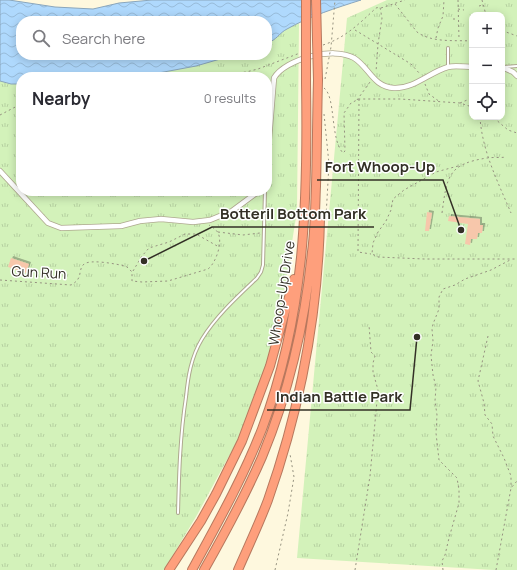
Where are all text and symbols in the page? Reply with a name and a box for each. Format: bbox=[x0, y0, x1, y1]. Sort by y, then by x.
map controls bbox=[469, 12, 505, 120]
button: + bbox=[469, 12, 505, 48]
search box bbox=[16, 16, 272, 60]
icon: search bbox=[30, 27, 52, 49]
text: Search here bbox=[62, 28, 145, 49]
button: − bbox=[469, 48, 505, 84]
button: locate bbox=[469, 84, 505, 120]
text: Nearby bbox=[32, 87, 90, 110]
text: 0 results bbox=[204, 89, 256, 107]
callout: Fort Whoop-Up bbox=[317, 153, 443, 180]
text: Fort Whoop-Up bbox=[325, 156, 435, 177]
callout: Botteril Bottom Park bbox=[212, 200, 374, 227]
text: Botteril Bottom Park bbox=[220, 203, 367, 224]
street label: Whoop-Up Drive bbox=[263, 239, 299, 347]
street label: Gun Run bbox=[11, 261, 67, 283]
callout: Indian Battle Park bbox=[267, 383, 410, 410]
text: Indian Battle Park bbox=[276, 386, 403, 407]

